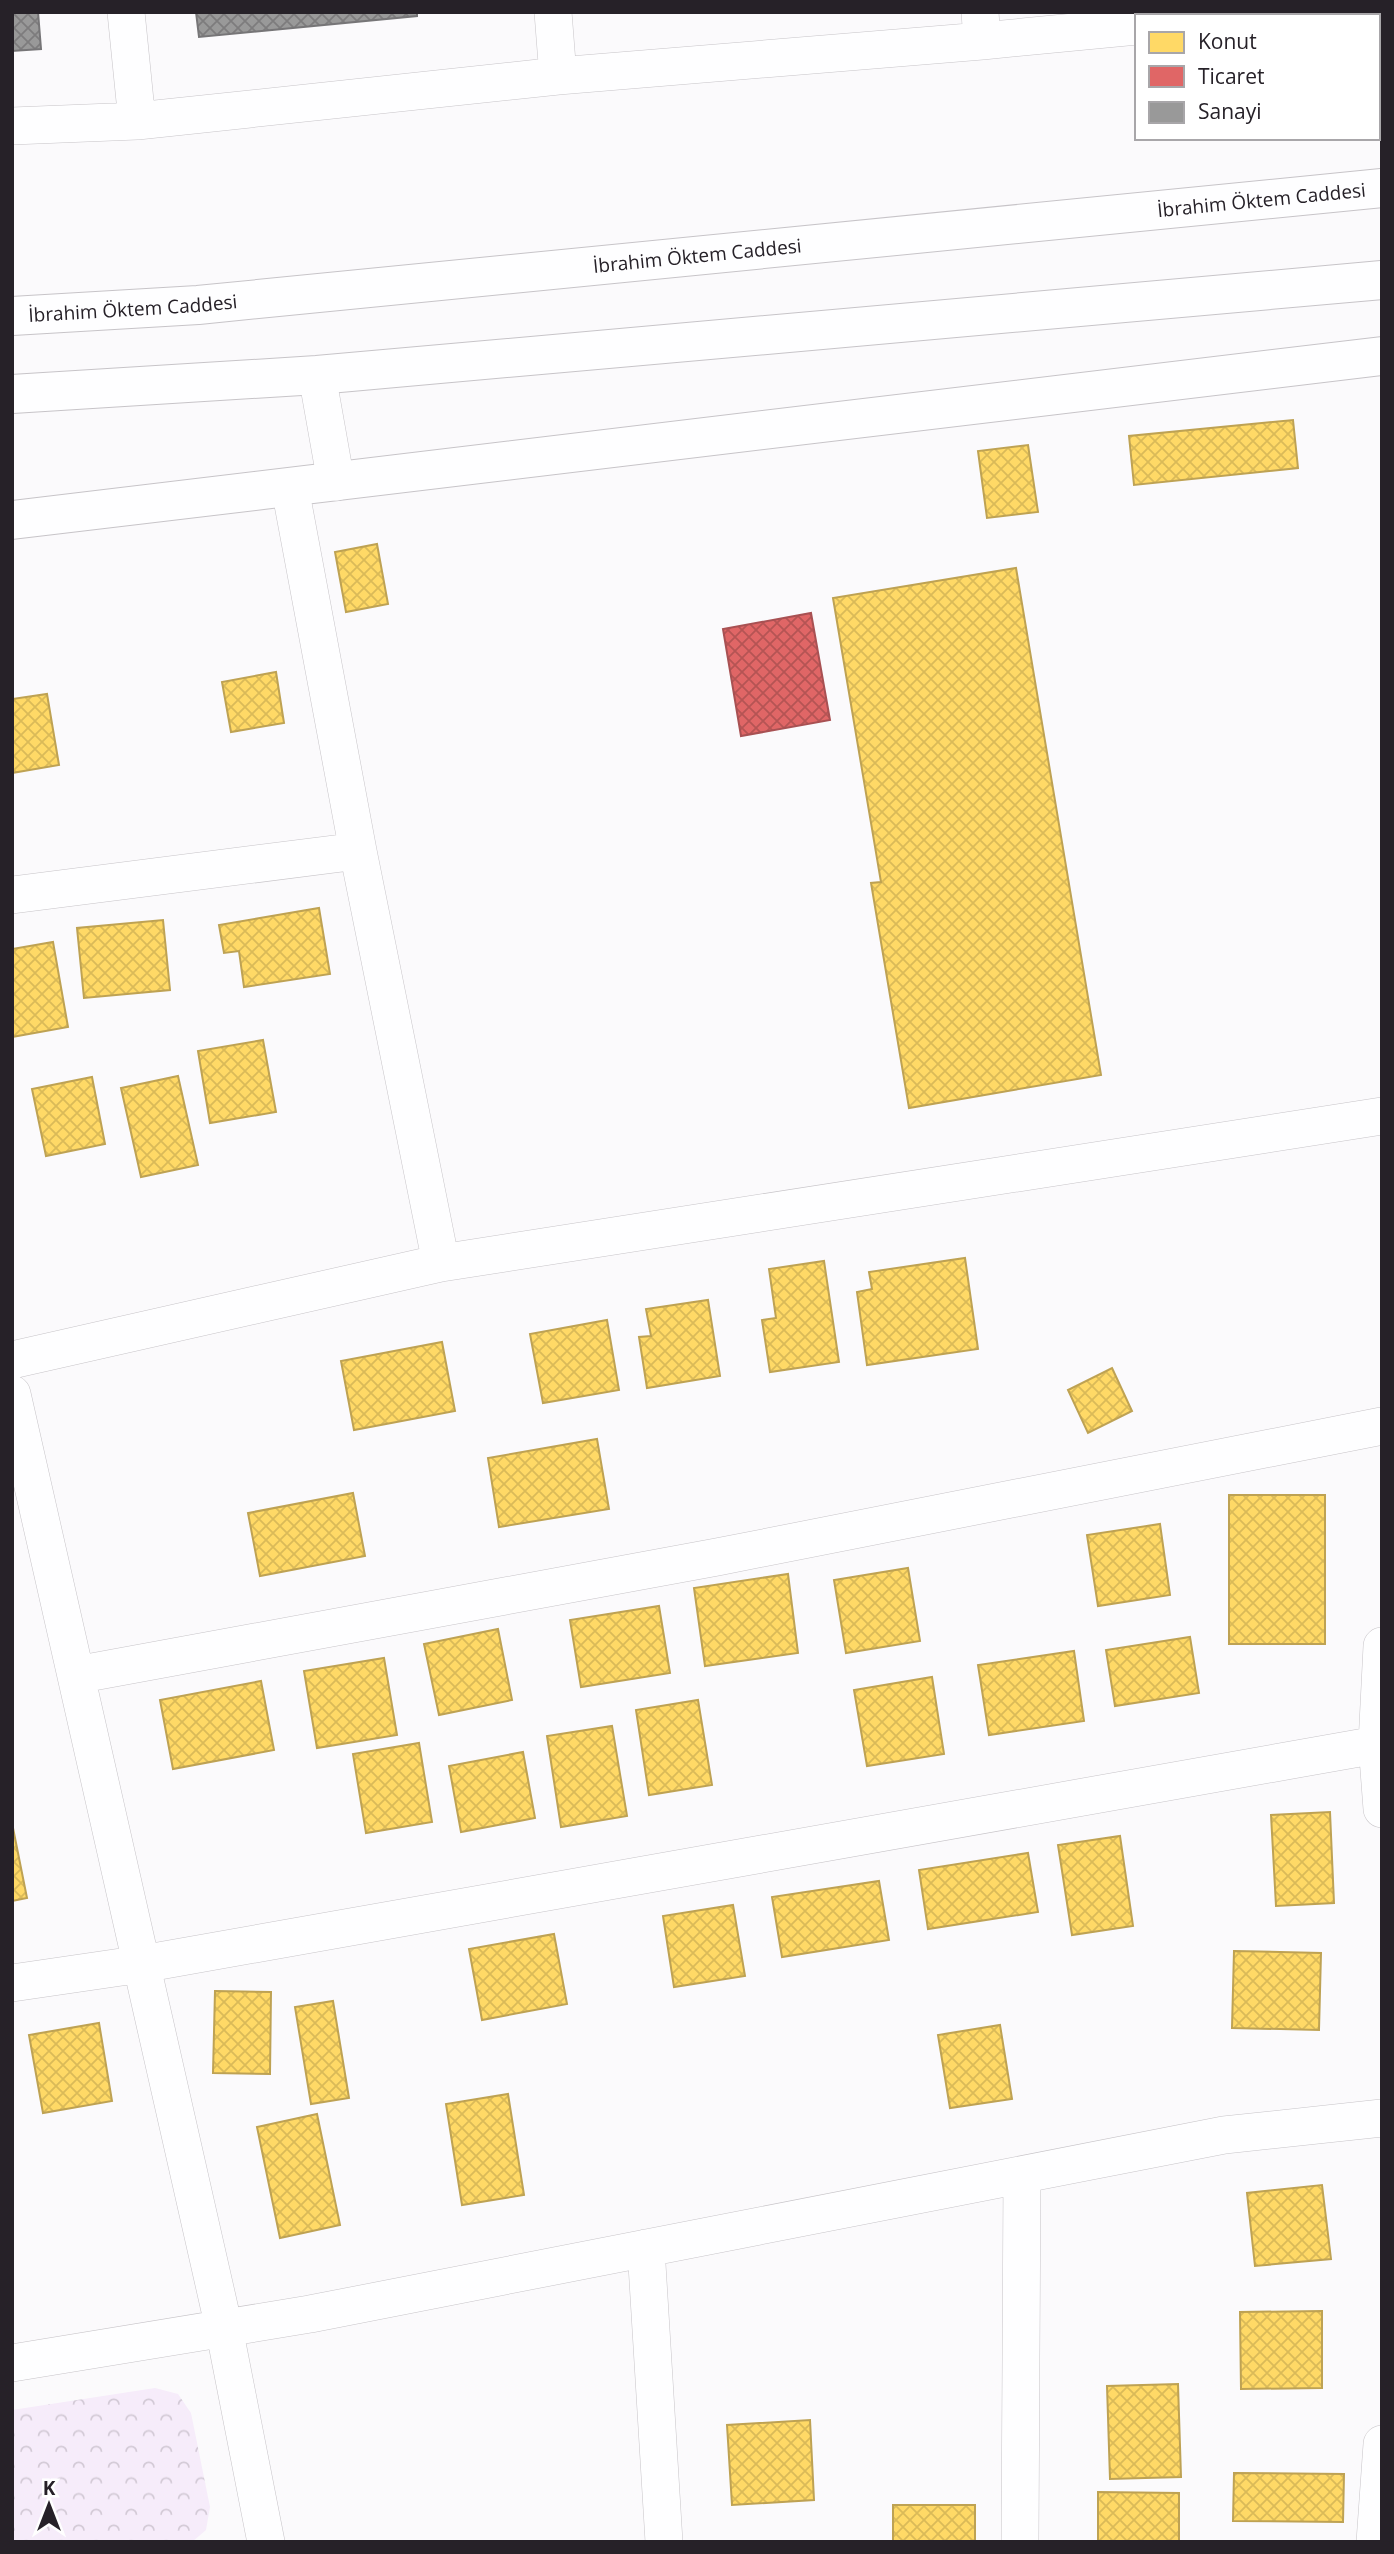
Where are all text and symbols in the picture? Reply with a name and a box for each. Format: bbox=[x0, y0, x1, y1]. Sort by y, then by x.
legend bbox=[1135, 14, 1380, 140]
text: Konut bbox=[1198, 27, 1257, 55]
text: Ticaret bbox=[1198, 62, 1264, 90]
text: Sanayi bbox=[1198, 97, 1262, 125]
street label: İbrahim Öktem Caddesi bbox=[1156, 177, 1367, 223]
street label: İbrahim Öktem Caddesi bbox=[592, 232, 803, 279]
street label: İbrahim Öktem Caddesi bbox=[28, 288, 238, 328]
north arrow bbox=[14, 2470, 84, 2540]
text: K bbox=[43, 2475, 56, 2501]

